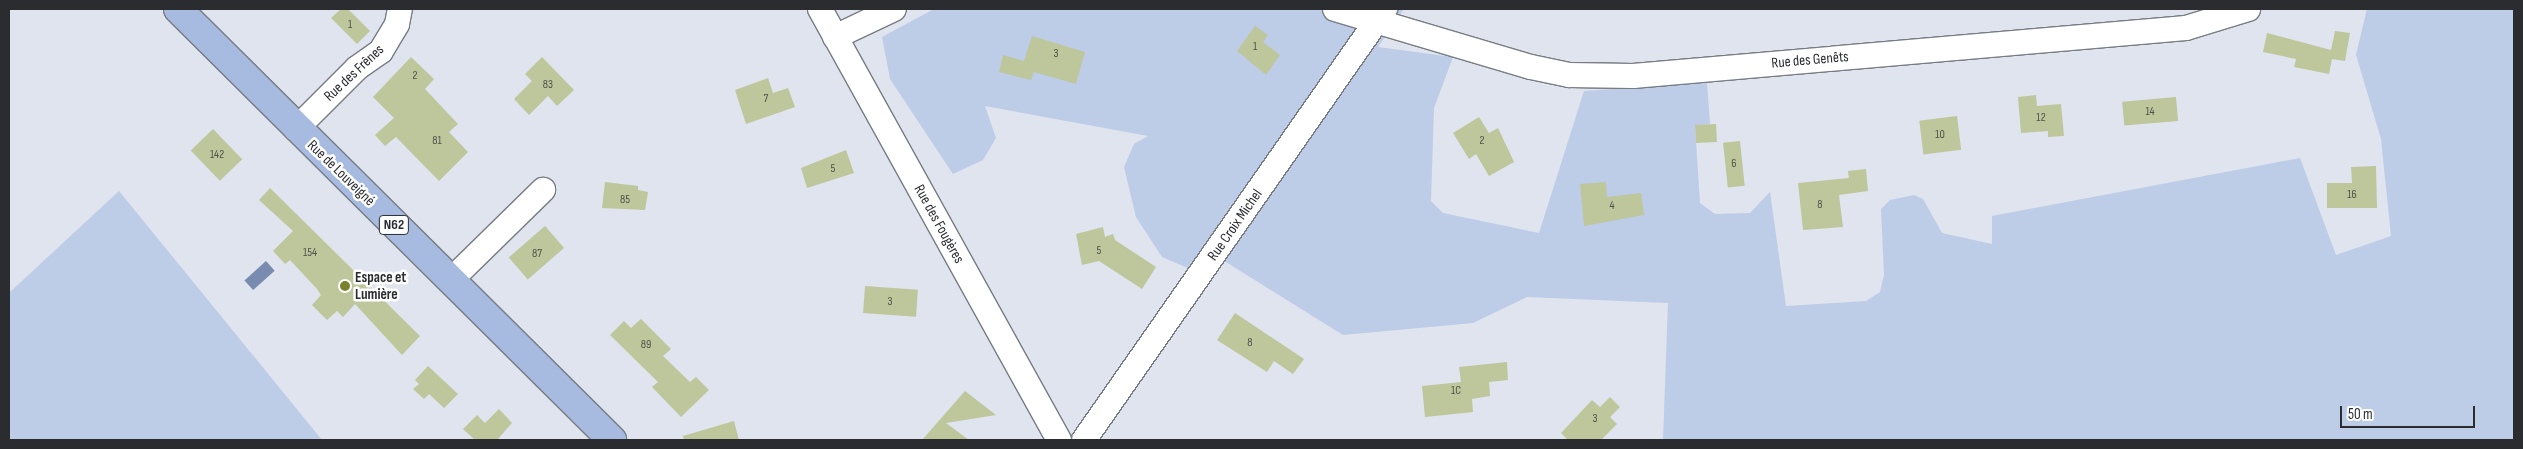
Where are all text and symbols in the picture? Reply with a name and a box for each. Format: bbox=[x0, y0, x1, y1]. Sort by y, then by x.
house number: 1 bbox=[348, 18, 352, 32]
house number: 1 bbox=[1253, 40, 1257, 54]
street label: Rue des Frênes bbox=[320, 41, 388, 105]
house number: 3 bbox=[1053, 47, 1059, 61]
street label: Rue des Genêts bbox=[1771, 48, 1849, 72]
house number: 2 bbox=[413, 69, 417, 83]
house number: 83 bbox=[543, 78, 553, 92]
house number: 7 bbox=[764, 92, 768, 106]
house number: 14 bbox=[2145, 105, 2155, 119]
house number: 12 bbox=[2036, 111, 2046, 125]
house number: 10 bbox=[1935, 128, 1945, 142]
house number: 81 bbox=[432, 134, 442, 148]
house number: 2 bbox=[1480, 134, 1484, 148]
street label: Rue de Louveigné bbox=[303, 136, 379, 210]
house number: 142 bbox=[210, 148, 224, 162]
house number: 6 bbox=[1731, 157, 1737, 171]
house number: 5 bbox=[831, 162, 835, 176]
street label: Rue des Fougères bbox=[910, 182, 968, 266]
street label: Rue Croix Michel bbox=[1204, 186, 1266, 264]
house number: 16 bbox=[2347, 188, 2357, 202]
house number: 85 bbox=[620, 193, 630, 207]
house number: 8 bbox=[1817, 198, 1823, 212]
house number: 4 bbox=[1609, 199, 1615, 213]
road number: N62 bbox=[378, 214, 410, 236]
house number: 5 bbox=[1097, 244, 1101, 258]
house number: 154 bbox=[303, 246, 317, 260]
house number: 87 bbox=[532, 247, 542, 261]
place label: Espace et Lumière bbox=[355, 268, 406, 303]
marker: Espace et Lumière bbox=[339, 280, 351, 292]
house number: 3 bbox=[887, 295, 893, 309]
house number: 8 bbox=[1247, 336, 1253, 350]
house number: 89 bbox=[641, 338, 651, 352]
house number: 1C bbox=[1451, 384, 1461, 398]
scale bar bbox=[2343, 396, 2478, 428]
text: 50 m bbox=[2348, 405, 2373, 424]
house number: 3 bbox=[1592, 412, 1598, 426]

